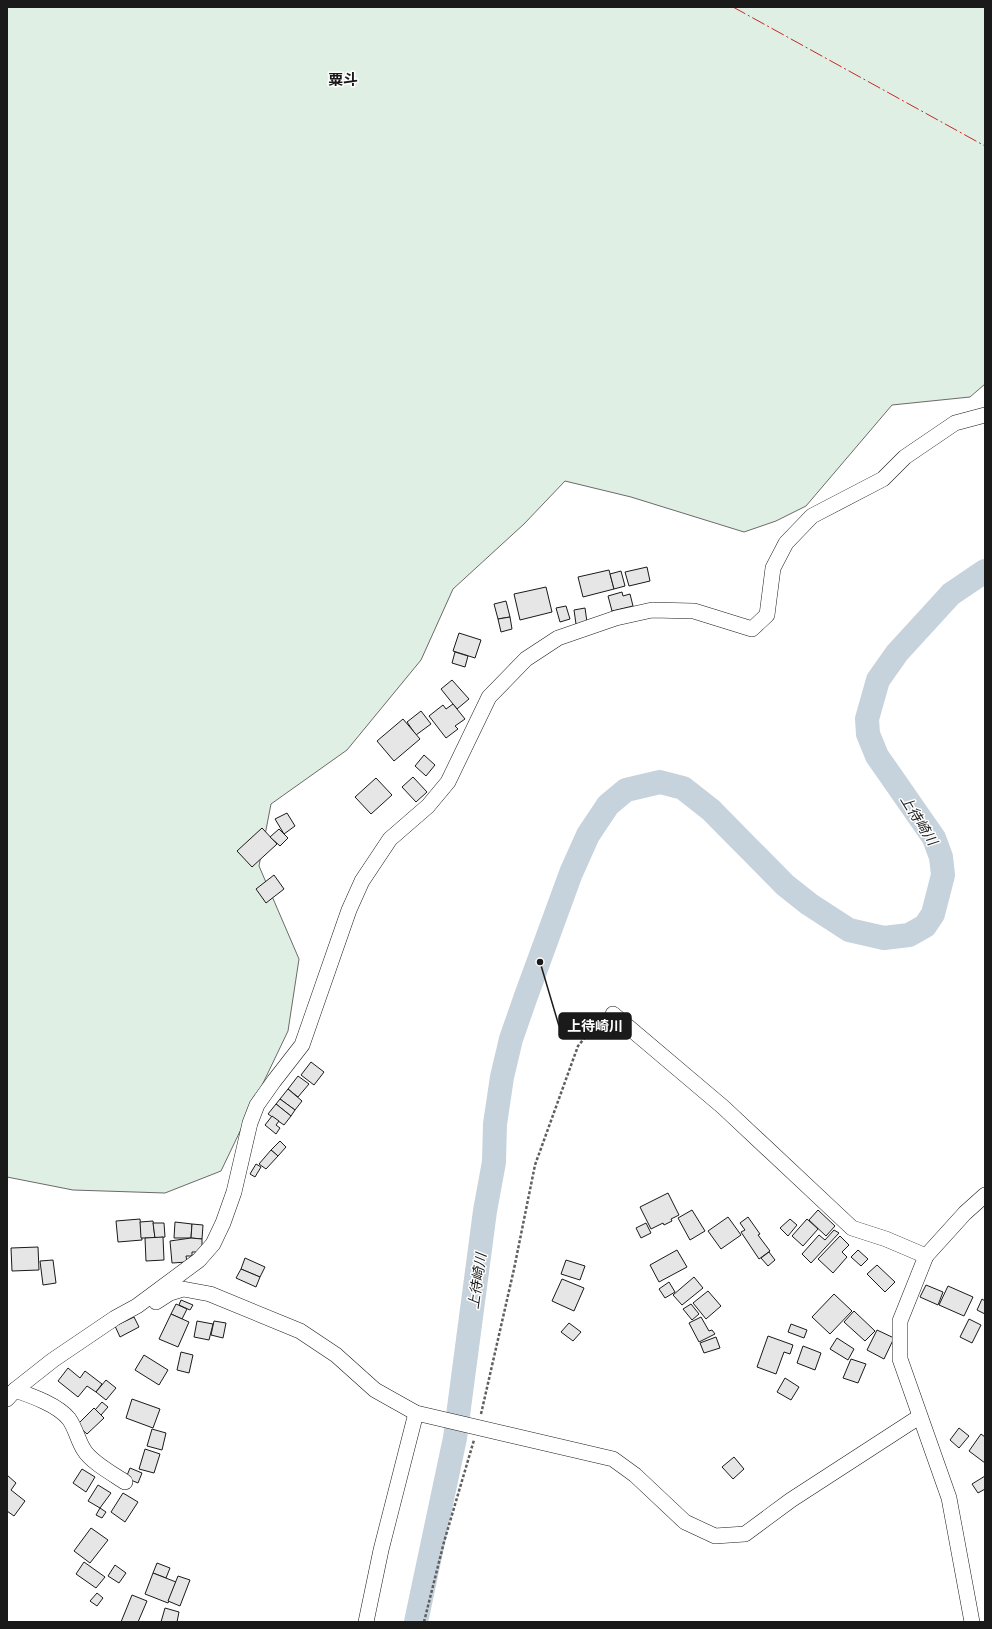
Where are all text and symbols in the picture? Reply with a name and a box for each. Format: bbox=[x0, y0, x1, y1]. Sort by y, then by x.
district label: 粟斗 bbox=[328, 70, 358, 89]
water label: 上待崎川 bbox=[897, 791, 943, 850]
callout: 上待崎川 bbox=[559, 1013, 631, 1039]
text: 上待崎川 bbox=[567, 1017, 623, 1035]
water label: 上待崎川 bbox=[464, 1250, 490, 1310]

